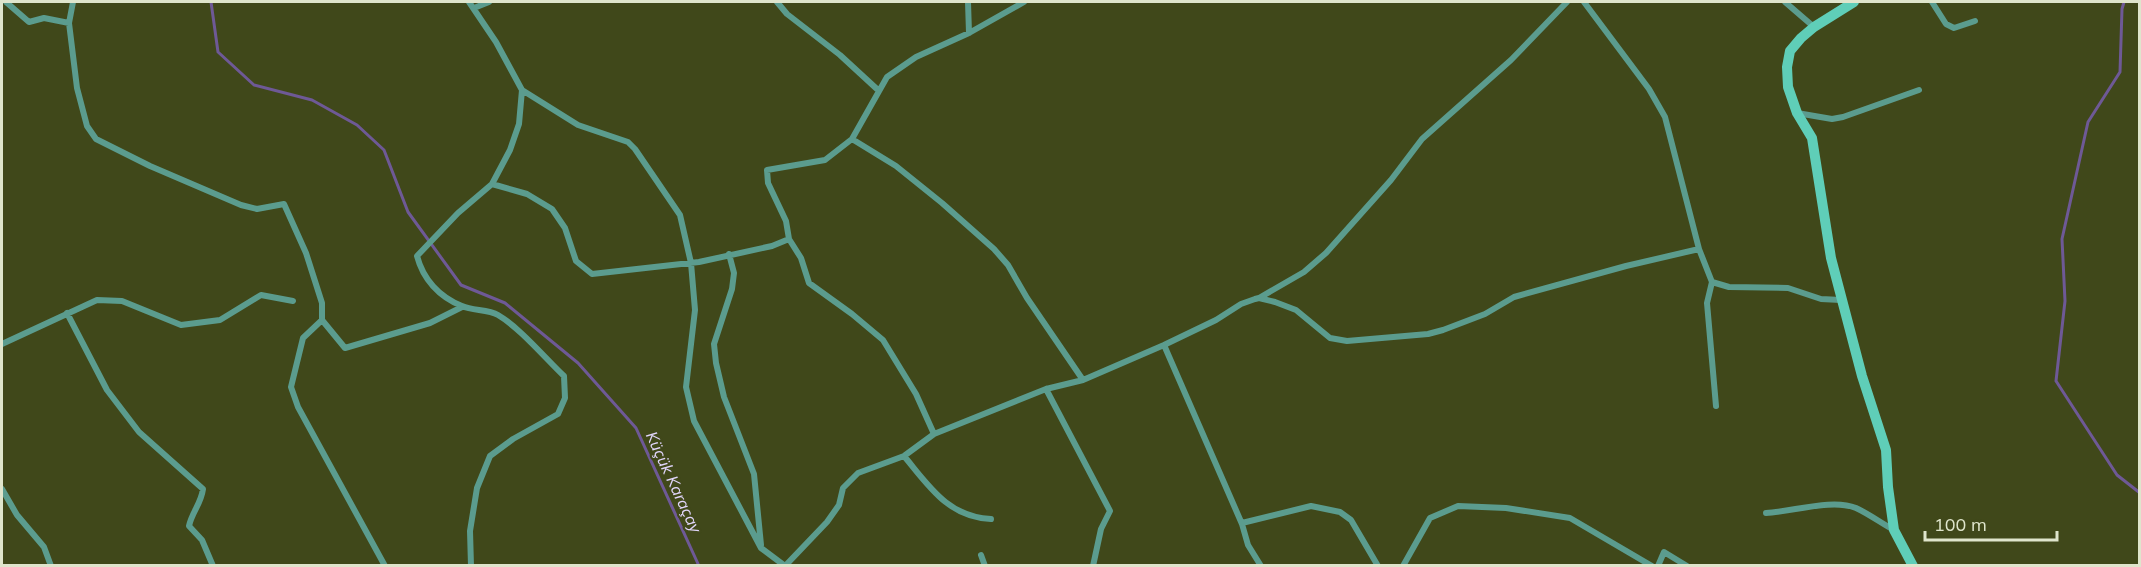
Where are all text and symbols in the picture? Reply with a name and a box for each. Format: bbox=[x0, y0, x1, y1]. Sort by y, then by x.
water label: Küçük Karaçay bbox=[642, 428, 706, 536]
scale bar bbox=[1925, 504, 2057, 542]
text: 100 m bbox=[1934, 513, 1987, 536]

